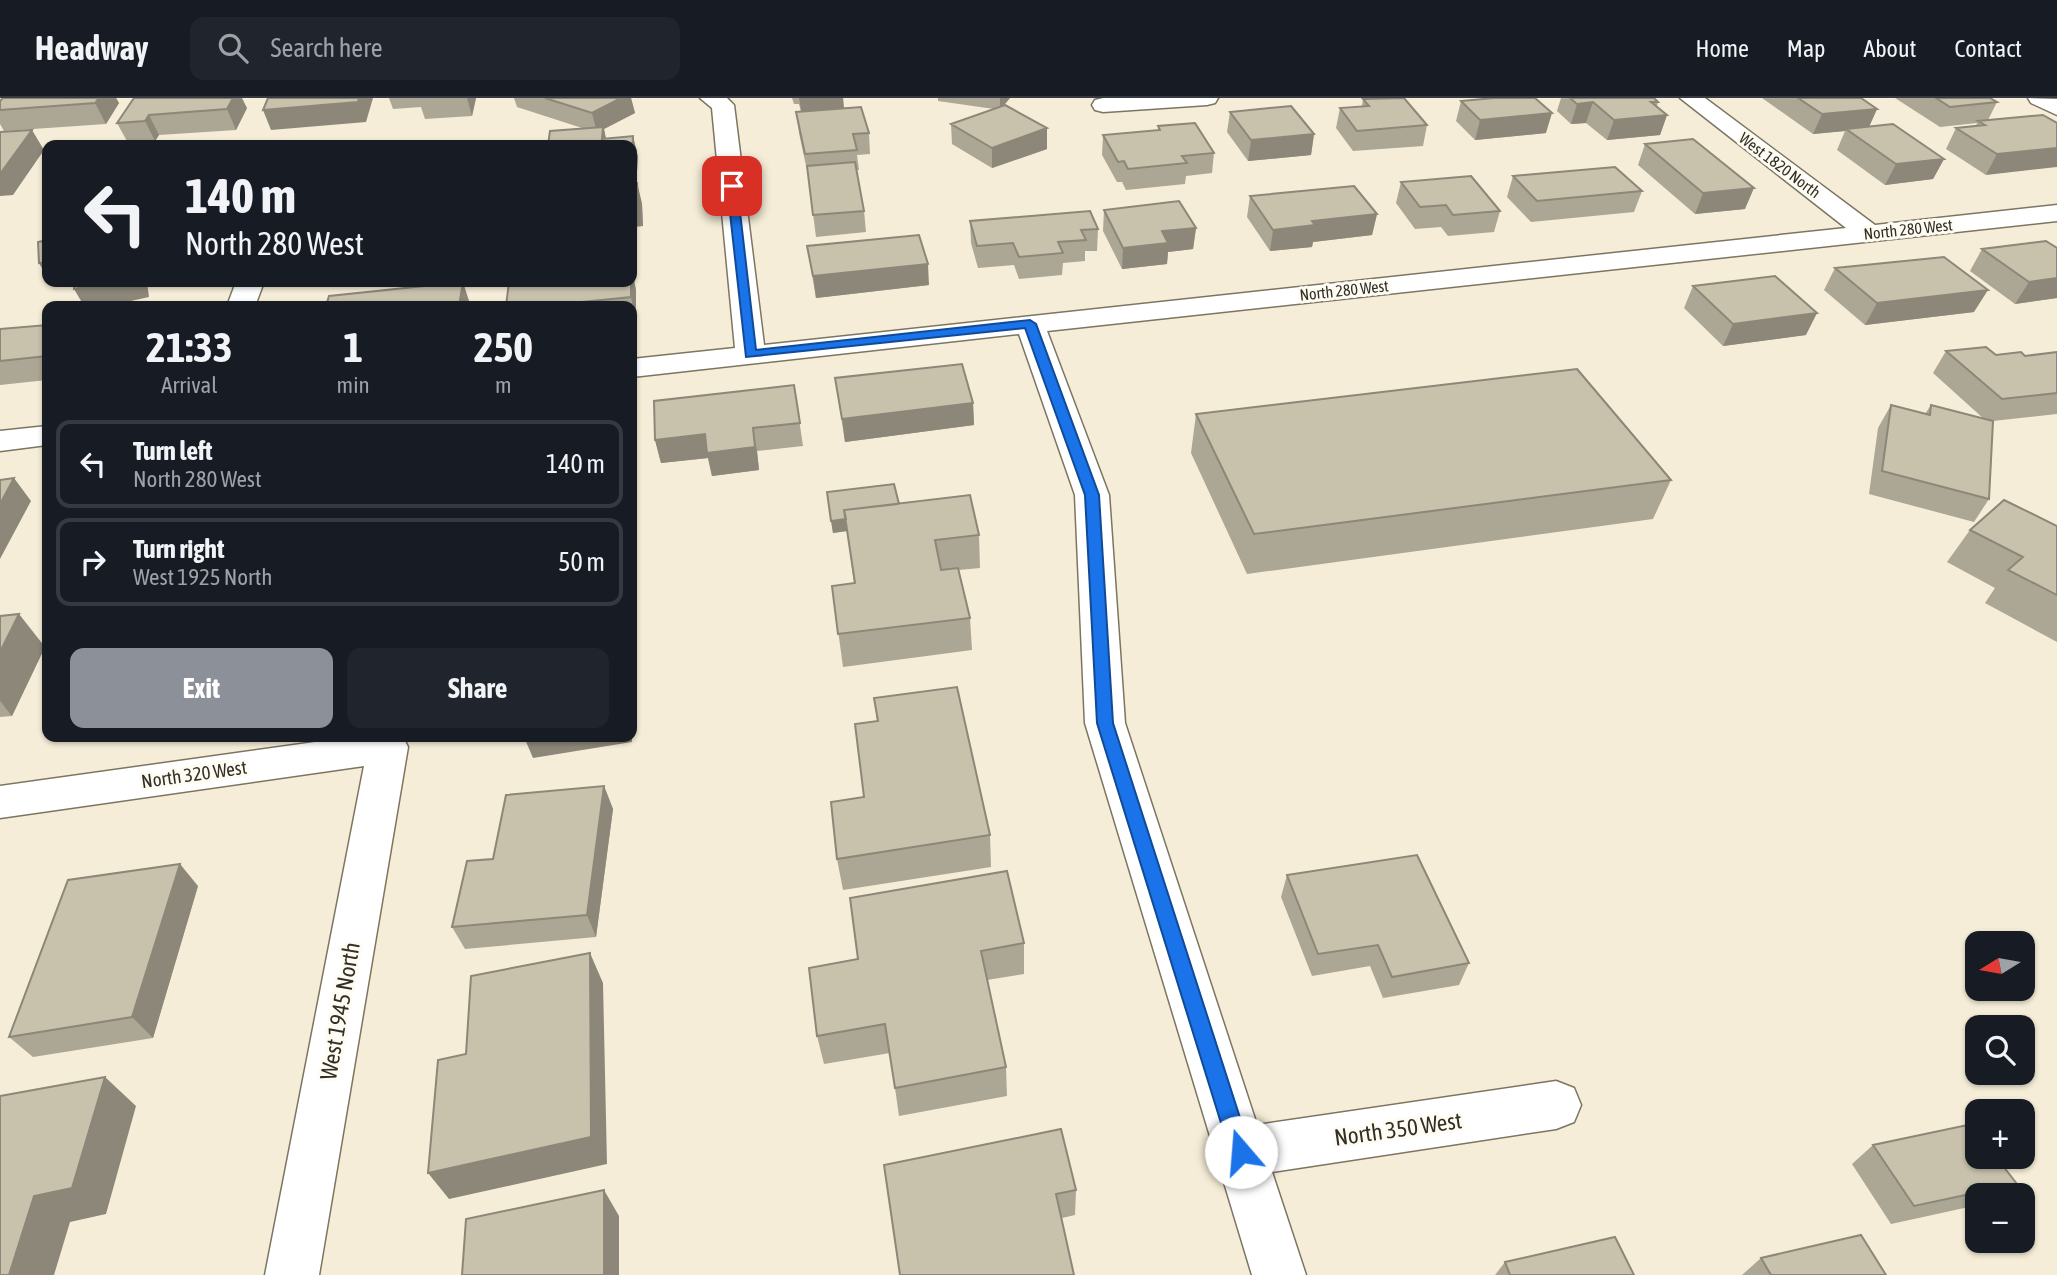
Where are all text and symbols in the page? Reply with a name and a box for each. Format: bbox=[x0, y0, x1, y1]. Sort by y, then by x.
search box bbox=[190, 17, 680, 80]
text: Headway bbox=[35, 29, 148, 67]
icon: search bbox=[214, 29, 252, 67]
text: Search here bbox=[270, 33, 383, 63]
text: Home bbox=[1695, 35, 1749, 62]
text: Map bbox=[1787, 35, 1825, 62]
text: About bbox=[1863, 35, 1916, 62]
text: Contact bbox=[1954, 35, 2022, 62]
street label: West 1820 North bbox=[1736, 129, 1824, 201]
pin bbox=[702, 156, 762, 216]
text: 140 m bbox=[185, 167, 296, 223]
icon: arrive bbox=[713, 167, 751, 205]
icon: left bbox=[70, 168, 161, 259]
street label: North 280 West bbox=[1863, 215, 1954, 243]
text: North 280 West bbox=[185, 225, 364, 262]
street label: North 280 West bbox=[1299, 276, 1390, 304]
text: 21:33 bbox=[146, 323, 233, 371]
text: 1 bbox=[343, 323, 363, 371]
text: 250 bbox=[474, 323, 533, 371]
text: Arrival bbox=[161, 372, 217, 398]
text: min bbox=[337, 372, 370, 398]
text: m bbox=[495, 372, 512, 398]
text: Turn left bbox=[133, 436, 213, 466]
icon: left bbox=[74, 445, 112, 483]
text: 140 m bbox=[546, 449, 605, 479]
text: North 280 West bbox=[133, 466, 262, 492]
text: Turn right bbox=[133, 534, 224, 564]
icon: right bbox=[74, 543, 112, 581]
text: 50 m bbox=[558, 547, 605, 577]
text: West 1925 North bbox=[133, 564, 272, 590]
button: Exit bbox=[70, 648, 333, 728]
button: Share bbox=[347, 648, 609, 728]
street label: North 320 West bbox=[140, 756, 248, 792]
north arrow bbox=[1965, 931, 2035, 1001]
map controls bbox=[1965, 931, 2035, 1253]
street label: West 1945 North bbox=[315, 940, 365, 1082]
button: search bbox=[1965, 1015, 2035, 1085]
button: + bbox=[1965, 1099, 2035, 1169]
street label: North 350 West bbox=[1333, 1107, 1463, 1151]
position arrow bbox=[1204, 1115, 1278, 1189]
button: − bbox=[1965, 1183, 2035, 1253]

